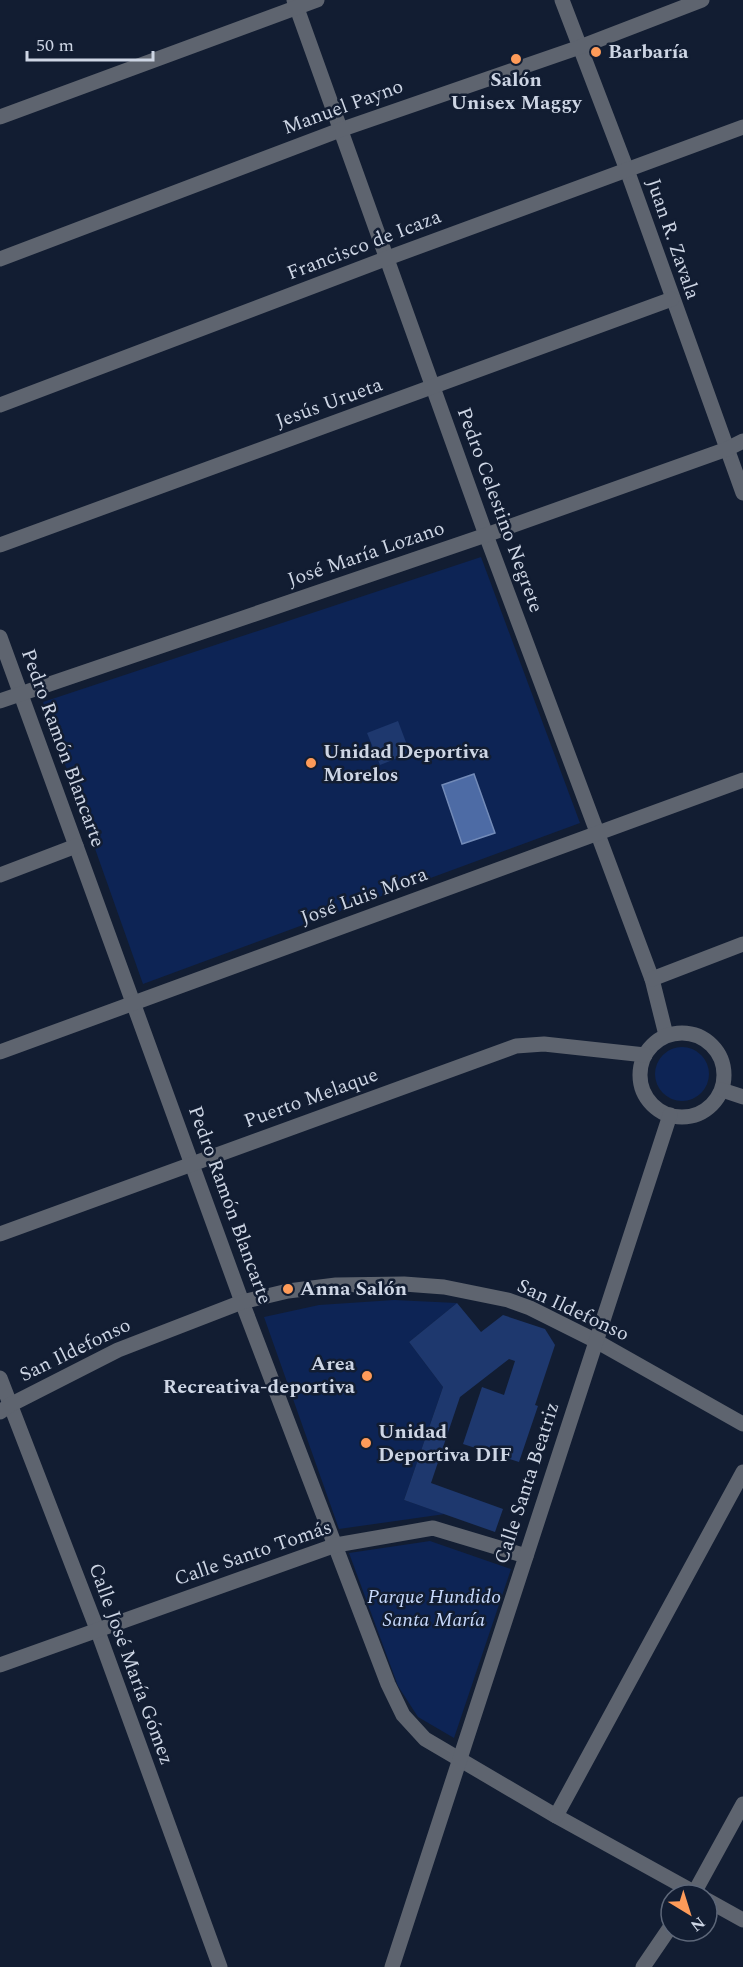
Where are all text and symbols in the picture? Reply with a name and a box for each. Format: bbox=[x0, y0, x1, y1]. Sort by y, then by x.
scale bar bbox=[27, 24, 153, 62]
text: 50 m bbox=[36, 32, 74, 59]
place label: Barbaría bbox=[608, 37, 689, 67]
marker: Barbaría bbox=[589, 45, 603, 59]
marker: Salón Unisex Maggy bbox=[509, 52, 523, 66]
place label: Salón Unisex Maggy bbox=[450, 65, 583, 118]
street label: Manuel Payno bbox=[278, 71, 408, 143]
street label: Juan R. Zavala bbox=[638, 174, 708, 304]
street label: Francisco de Icaza bbox=[282, 202, 446, 288]
street label: Jesús Urueta bbox=[271, 370, 387, 436]
street label: Pedro Celestino Negrete bbox=[449, 403, 551, 617]
street label: José María Lozano bbox=[283, 513, 449, 595]
street label: Pedro Ramón Blancarte bbox=[13, 645, 113, 851]
place label: Unidad Deportiva Morelos bbox=[323, 737, 490, 790]
marker: Unidad Deportiva Morelos bbox=[304, 756, 318, 770]
street label: José Luis Mora bbox=[296, 859, 432, 933]
street label: Puerto Melaque bbox=[240, 1060, 382, 1136]
street label: Pedro Ramón Blancarte bbox=[180, 1102, 280, 1308]
street label: San Ildefonso bbox=[512, 1271, 634, 1349]
place label: Anna Salón bbox=[300, 1274, 407, 1304]
marker: Anna Salón bbox=[281, 1282, 295, 1296]
street label: San Ildefonso bbox=[14, 1310, 136, 1390]
place label: Area Recreativa-deportiva bbox=[163, 1349, 356, 1402]
marker: Area Recreativa-deportiva bbox=[360, 1369, 374, 1383]
street label: Calle Santa Beatriz bbox=[487, 1398, 567, 1568]
place label: Unidad Deportiva DIF bbox=[378, 1417, 512, 1470]
marker: Unidad Deportiva DIF bbox=[359, 1436, 373, 1450]
street label: Calle Santo Tomás bbox=[170, 1512, 336, 1594]
street label: Calle José María Gómez bbox=[81, 1559, 181, 1769]
park label: Parque Hundido Santa María bbox=[367, 1582, 501, 1635]
north arrow bbox=[659, 1883, 719, 1943]
text: N bbox=[685, 1911, 710, 1938]

